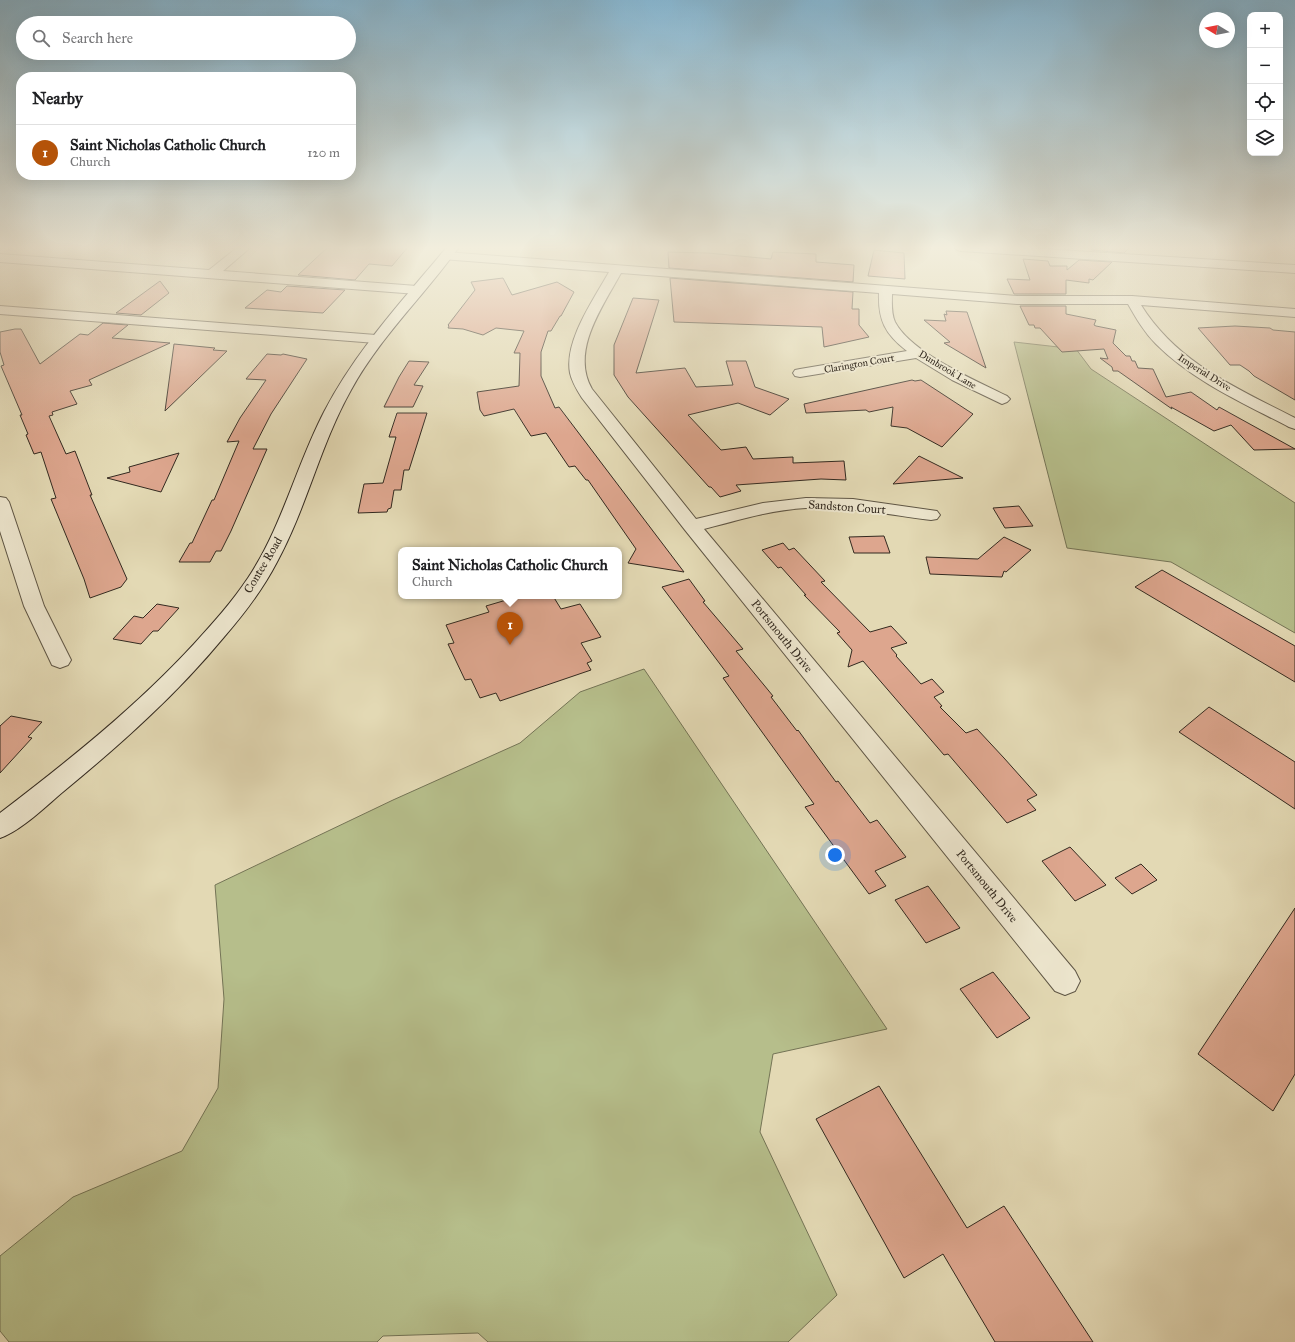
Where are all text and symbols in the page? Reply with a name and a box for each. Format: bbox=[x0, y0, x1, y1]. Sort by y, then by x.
north arrow bbox=[1199, 12, 1235, 48]
map controls bbox=[1247, 12, 1283, 156]
button: + bbox=[1247, 12, 1283, 48]
search box bbox=[16, 16, 356, 60]
icon: search bbox=[30, 27, 52, 49]
text: Search here bbox=[62, 29, 133, 47]
button: − bbox=[1247, 48, 1283, 84]
button: locate bbox=[1247, 84, 1283, 120]
text: Nearby bbox=[32, 88, 83, 109]
button: layers bbox=[1247, 120, 1283, 156]
text: Saint Nicholas Catholic Church bbox=[70, 136, 266, 154]
text: 1 bbox=[42, 145, 48, 161]
text: 120 m bbox=[307, 145, 340, 161]
text: Church bbox=[70, 154, 110, 170]
street label: Dunbrook Lane bbox=[916, 348, 979, 392]
street label: Clarington Court bbox=[823, 352, 896, 376]
street label: Imperial Drive bbox=[1176, 352, 1233, 394]
street label: Sandston Court bbox=[808, 497, 887, 517]
street label: Contee Road bbox=[241, 534, 285, 596]
popup bbox=[398, 547, 622, 599]
text: Saint Nicholas Catholic Church bbox=[412, 556, 608, 574]
text: Church bbox=[412, 574, 453, 590]
street label: Portsmouth Drive bbox=[748, 597, 816, 675]
pin: 1 bbox=[497, 612, 523, 645]
your location bbox=[825, 845, 845, 865]
street label: Portsmouth Drive bbox=[953, 847, 1021, 925]

